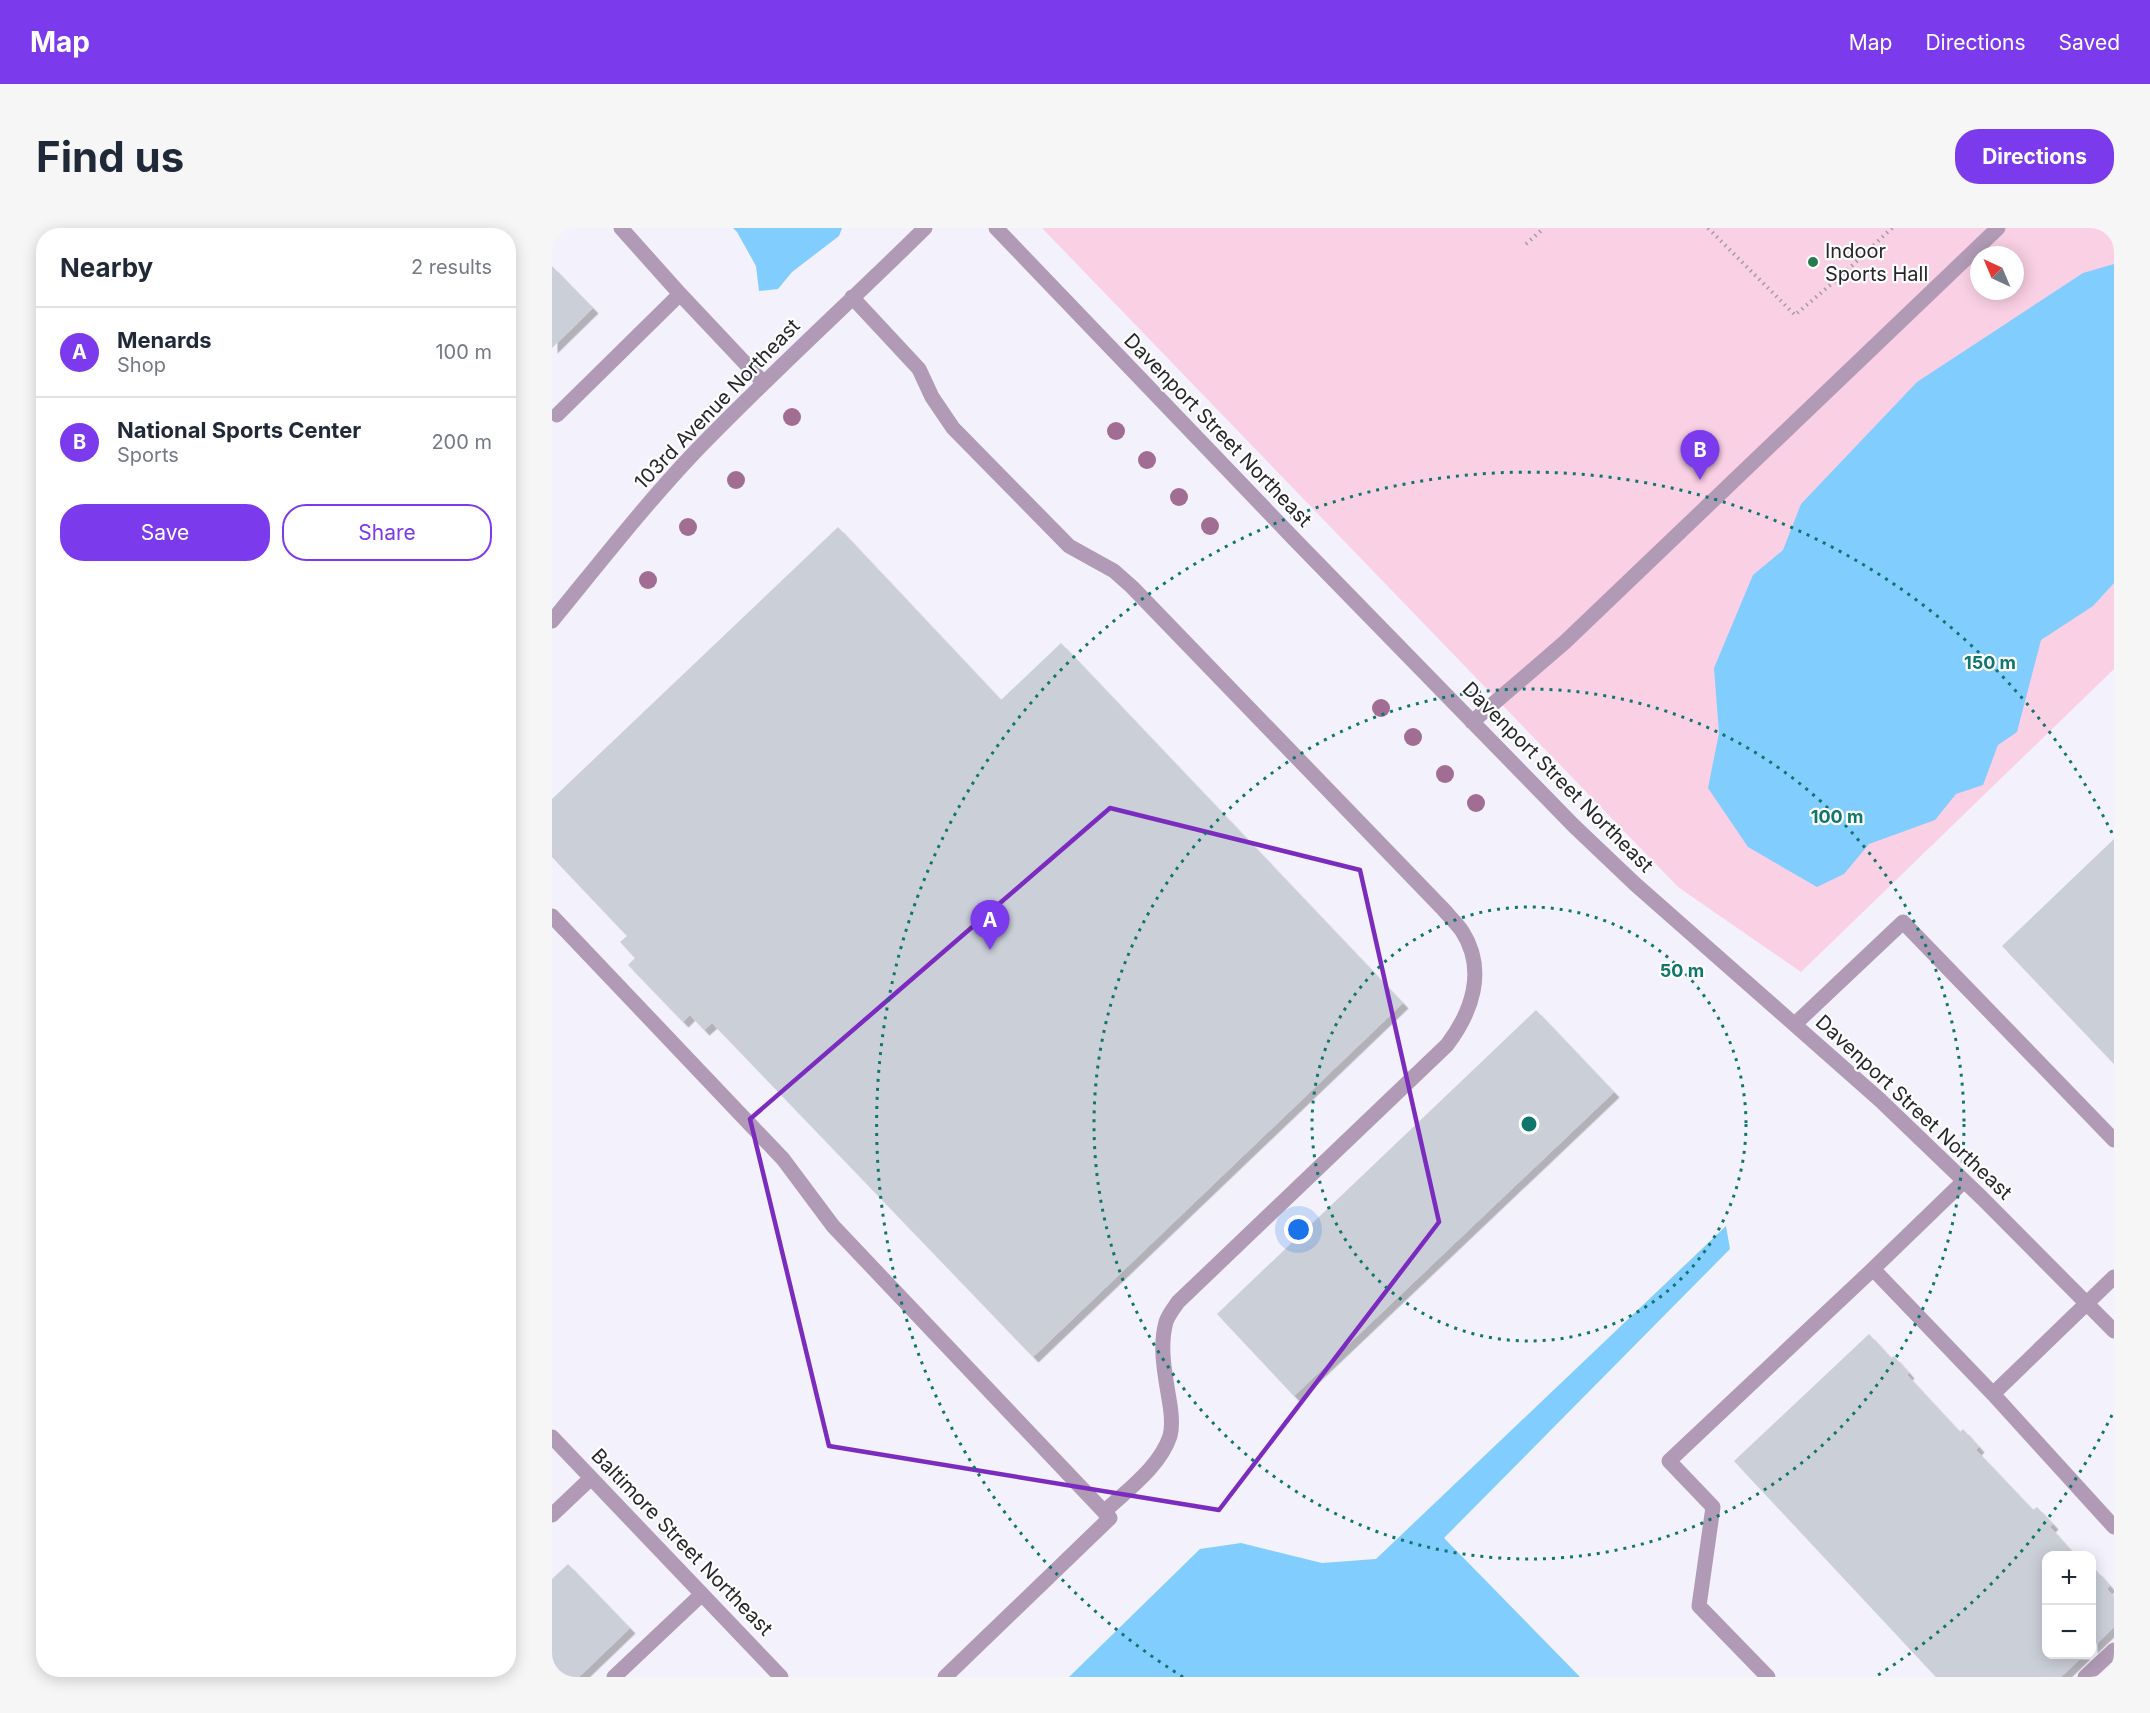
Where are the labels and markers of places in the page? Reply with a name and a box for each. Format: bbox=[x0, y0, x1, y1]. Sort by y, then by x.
place label: Indoor Sports Hall bbox=[1825, 239, 1928, 286]
marker: Indoor Sports Hall bbox=[1806, 255, 1820, 269]
pin: B bbox=[1680, 430, 1720, 480]
pin: A bbox=[970, 900, 1010, 950]
centre of rings bbox=[1519, 1114, 1539, 1134]

